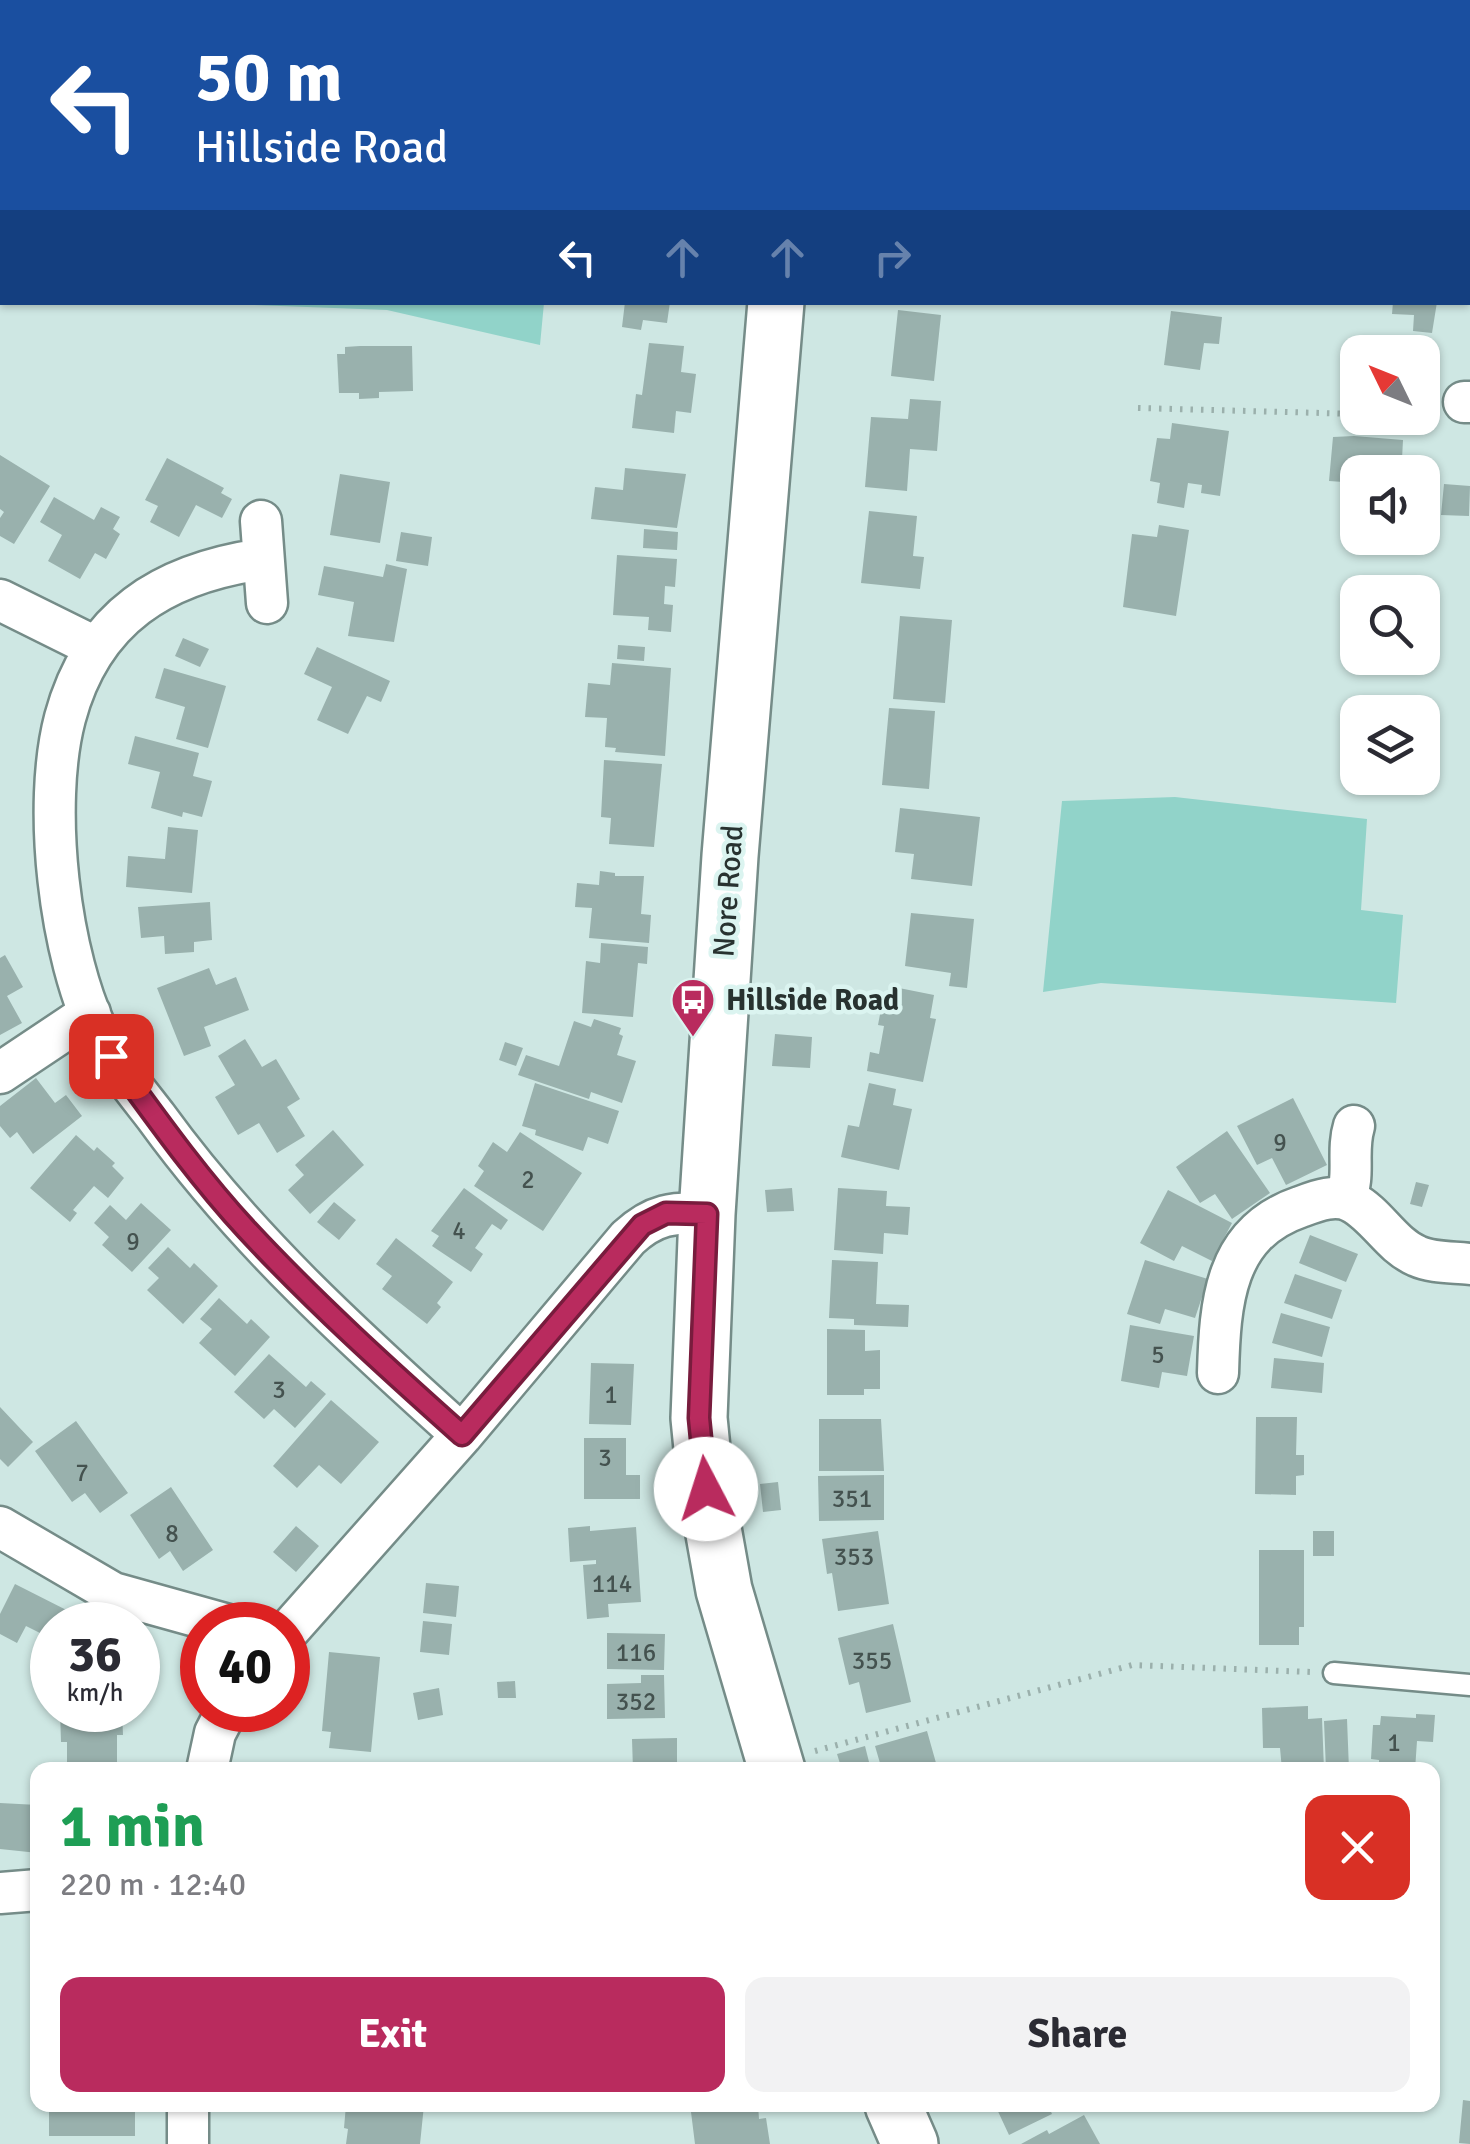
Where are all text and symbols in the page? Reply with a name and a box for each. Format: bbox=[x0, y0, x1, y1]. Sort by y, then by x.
text: 50 m bbox=[195, 34, 343, 120]
icon: left bbox=[30, 40, 160, 170]
text: Hillside Road bbox=[195, 120, 448, 175]
icon: left bbox=[550, 230, 605, 285]
icon: ahead bbox=[655, 230, 710, 285]
icon: ahead bbox=[760, 230, 815, 285]
icon: right bbox=[865, 230, 920, 285]
north arrow bbox=[1340, 335, 1440, 435]
map controls bbox=[1340, 335, 1440, 795]
button: sound bbox=[1340, 455, 1440, 555]
button: search bbox=[1340, 575, 1440, 675]
button: layers bbox=[1340, 695, 1440, 795]
street label: Nore Road bbox=[705, 824, 752, 958]
bus stop icon: Hillside Road bbox=[670, 977, 716, 1038]
place label: Hillside Road bbox=[726, 982, 899, 1019]
pin bbox=[69, 1014, 154, 1099]
icon: arrive bbox=[84, 1029, 139, 1084]
house number: 9 bbox=[1273, 1127, 1287, 1158]
house number: 2 bbox=[521, 1164, 535, 1195]
house number: 4 bbox=[452, 1215, 466, 1246]
house number: 9 bbox=[126, 1226, 140, 1257]
house number: 5 bbox=[1151, 1339, 1165, 1370]
house number: 3 bbox=[272, 1374, 286, 1405]
house number: 1 bbox=[604, 1379, 618, 1410]
position arrow bbox=[654, 1437, 758, 1541]
house number: 3 bbox=[598, 1442, 612, 1473]
house number: 7 bbox=[75, 1457, 89, 1488]
house number: 351 bbox=[832, 1483, 872, 1514]
house number: 8 bbox=[165, 1518, 179, 1549]
house number: 353 bbox=[834, 1541, 874, 1572]
house number: 114 bbox=[592, 1568, 632, 1599]
speed limit sign: 40 bbox=[180, 1602, 310, 1732]
text: 36 bbox=[68, 1624, 122, 1686]
house number: 116 bbox=[616, 1637, 656, 1668]
house number: 355 bbox=[852, 1645, 892, 1676]
text: km/h bbox=[67, 1677, 123, 1708]
house number: 352 bbox=[616, 1686, 656, 1717]
house number: 1 bbox=[1387, 1727, 1401, 1758]
text: 1 min bbox=[60, 1790, 205, 1864]
button: close bbox=[1305, 1795, 1410, 1900]
text: 220 m · 12:40 bbox=[60, 1865, 246, 1904]
button: Exit bbox=[60, 1977, 725, 2092]
button: Share bbox=[745, 1977, 1410, 2092]

